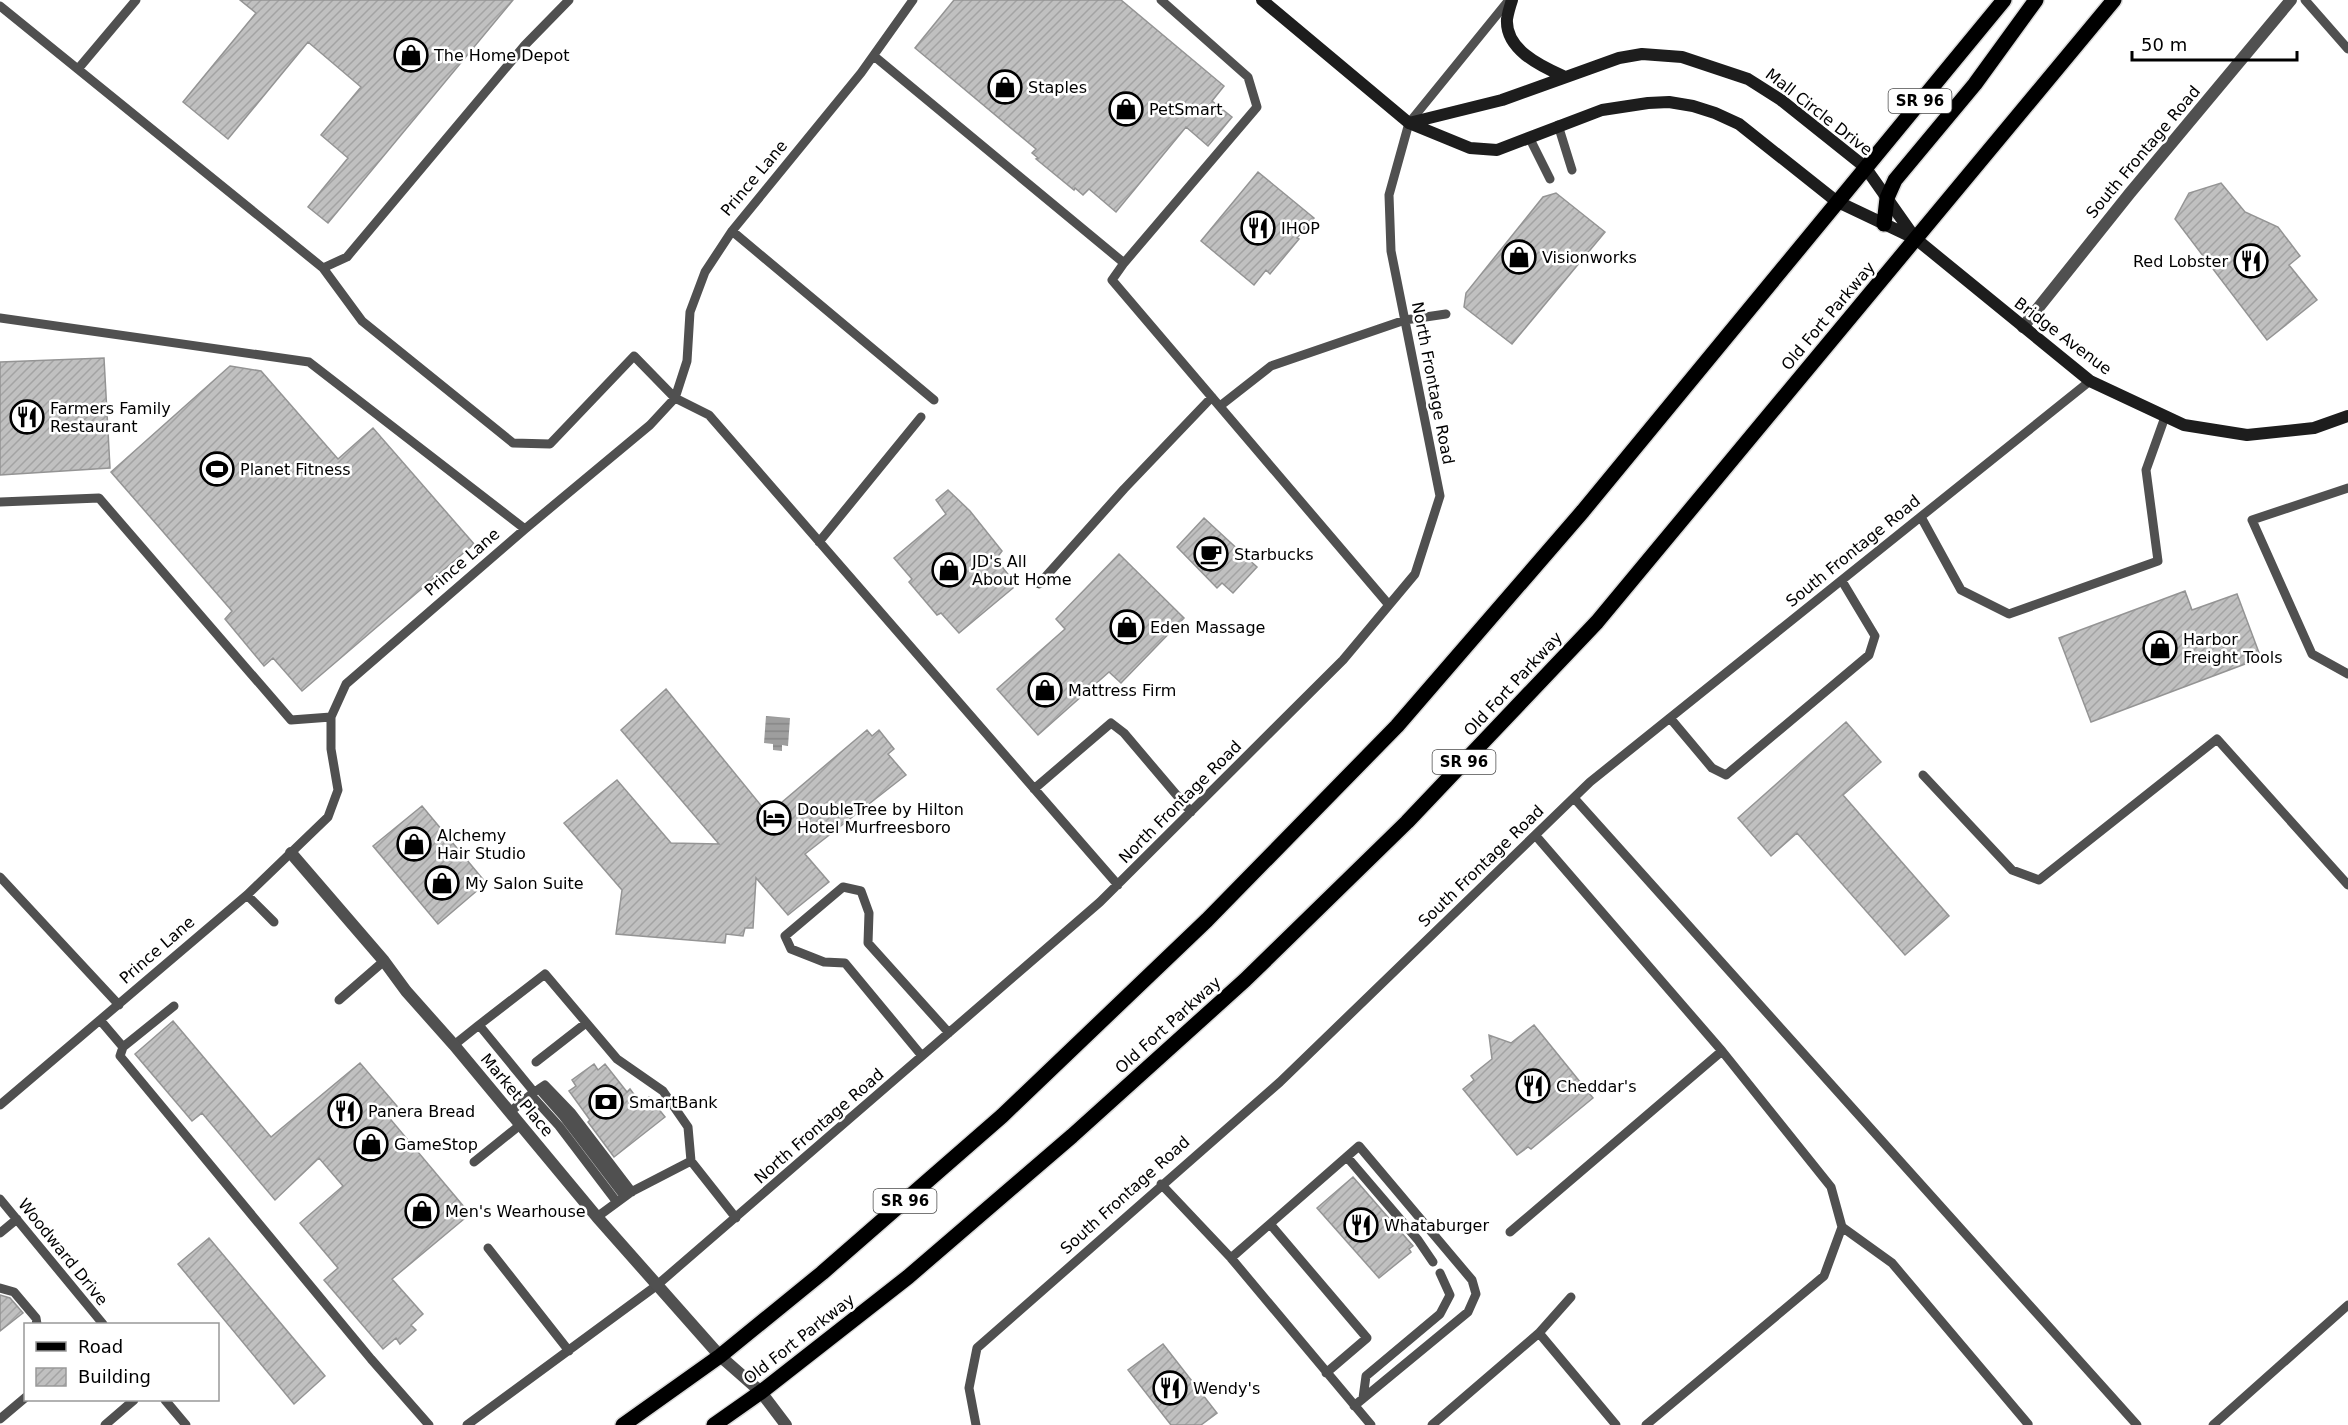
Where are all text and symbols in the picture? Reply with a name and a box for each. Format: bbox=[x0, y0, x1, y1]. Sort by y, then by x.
scale bar bbox=[2132, 24, 2297, 62]
text: 50 m bbox=[2141, 34, 2187, 55]
shop icon: The Home Depot bbox=[393, 37, 429, 73]
place label: The Home Depot bbox=[433, 46, 570, 65]
street label: Mall Circle Drive bbox=[1762, 64, 1876, 160]
shop icon: Staples bbox=[987, 69, 1023, 105]
place label: Staples bbox=[1028, 78, 1087, 97]
street label: South Frontage Road bbox=[2082, 82, 2204, 222]
road number: SR 96 bbox=[1888, 89, 1952, 113]
shop icon: PetSmart bbox=[1108, 91, 1144, 127]
place label: PetSmart bbox=[1149, 100, 1223, 119]
street label: Prince Lane bbox=[717, 136, 791, 220]
restaurant icon: IHOP bbox=[1240, 210, 1276, 246]
place label: IHOP bbox=[1281, 219, 1320, 238]
shop icon: Visionworks bbox=[1501, 239, 1537, 275]
restaurant icon: Red Lobster bbox=[2233, 243, 2269, 279]
place label: Visionworks bbox=[1542, 248, 1637, 267]
place label: Red Lobster bbox=[2133, 252, 2228, 271]
street label: Old Fort Parkway bbox=[1777, 258, 1879, 374]
street label: Bridge Avenue bbox=[2011, 293, 2115, 379]
street label: North Frontage Road bbox=[1408, 300, 1458, 466]
restaurant icon: Farmers Family Restaurant bbox=[9, 399, 45, 435]
place label: Farmers Family Restaurant bbox=[50, 399, 171, 436]
sports icon: Planet Fitness bbox=[199, 451, 235, 487]
place label: Planet Fitness bbox=[240, 460, 351, 479]
street label: South Frontage Road bbox=[1782, 491, 1924, 611]
street label: Prince Lane bbox=[421, 524, 503, 600]
cafe icon: Starbucks bbox=[1193, 536, 1229, 572]
place label: Starbucks bbox=[1234, 545, 1314, 564]
shop icon: JD's All About Home bbox=[931, 552, 967, 588]
place label: JD's All About Home bbox=[971, 552, 1072, 589]
shop icon: Eden Massage bbox=[1109, 609, 1145, 645]
place label: Eden Massage bbox=[1150, 618, 1265, 637]
street label: Old Fort Parkway bbox=[1460, 628, 1566, 740]
shop icon: Harbor Freight Tools bbox=[2142, 630, 2178, 666]
place label: Harbor Freight Tools bbox=[2183, 630, 2283, 667]
shop icon: Mattress Firm bbox=[1027, 672, 1063, 708]
place label: Mattress Firm bbox=[1068, 681, 1176, 700]
street label: North Frontage Road bbox=[1115, 737, 1245, 867]
road number: SR 96 bbox=[1432, 750, 1496, 774]
hotel icon: DoubleTree by Hilton Hotel Murfreesboro bbox=[756, 800, 792, 836]
place label: DoubleTree by Hilton Hotel Murfreesboro bbox=[797, 800, 964, 837]
street label: South Frontage Road bbox=[1414, 801, 1548, 931]
shop icon: Alchemy Hair Studio bbox=[396, 826, 432, 862]
place label: Alchemy Hair Studio bbox=[437, 826, 526, 863]
shop icon: My Salon Suite bbox=[424, 865, 460, 901]
place label: My Salon Suite bbox=[465, 874, 584, 893]
street label: Prince Lane bbox=[116, 912, 198, 988]
street label: Old Fort Parkway bbox=[1111, 973, 1225, 1077]
street label: Market Place bbox=[477, 1050, 557, 1140]
street label: North Frontage Road bbox=[750, 1065, 888, 1187]
restaurant icon: Cheddar's bbox=[1515, 1068, 1551, 1104]
place label: Cheddar's bbox=[1556, 1077, 1637, 1096]
bank icon: SmartBank bbox=[588, 1084, 624, 1120]
restaurant icon: Panera Bread bbox=[327, 1093, 363, 1129]
place label: SmartBank bbox=[629, 1093, 718, 1112]
place label: Panera Bread bbox=[368, 1102, 475, 1121]
shop icon: GameStop bbox=[353, 1126, 389, 1162]
street label: South Frontage Road bbox=[1057, 1132, 1193, 1258]
place label: GameStop bbox=[394, 1135, 478, 1154]
road number: SR 96 bbox=[874, 1189, 936, 1213]
shop icon: Men's Wearhouse bbox=[404, 1193, 440, 1229]
street label: Woodward Drive bbox=[14, 1195, 112, 1309]
place label: Men's Wearhouse bbox=[445, 1202, 586, 1221]
restaurant icon: Whataburger bbox=[1343, 1207, 1379, 1243]
place label: Whataburger bbox=[1384, 1216, 1489, 1235]
street label: Old Fort Parkway bbox=[740, 1290, 858, 1388]
legend bbox=[24, 1323, 219, 1401]
text: Road bbox=[78, 1336, 123, 1357]
text: Building bbox=[78, 1366, 151, 1387]
restaurant icon: Wendy's bbox=[1152, 1370, 1188, 1406]
place label: Wendy's bbox=[1193, 1379, 1260, 1398]

